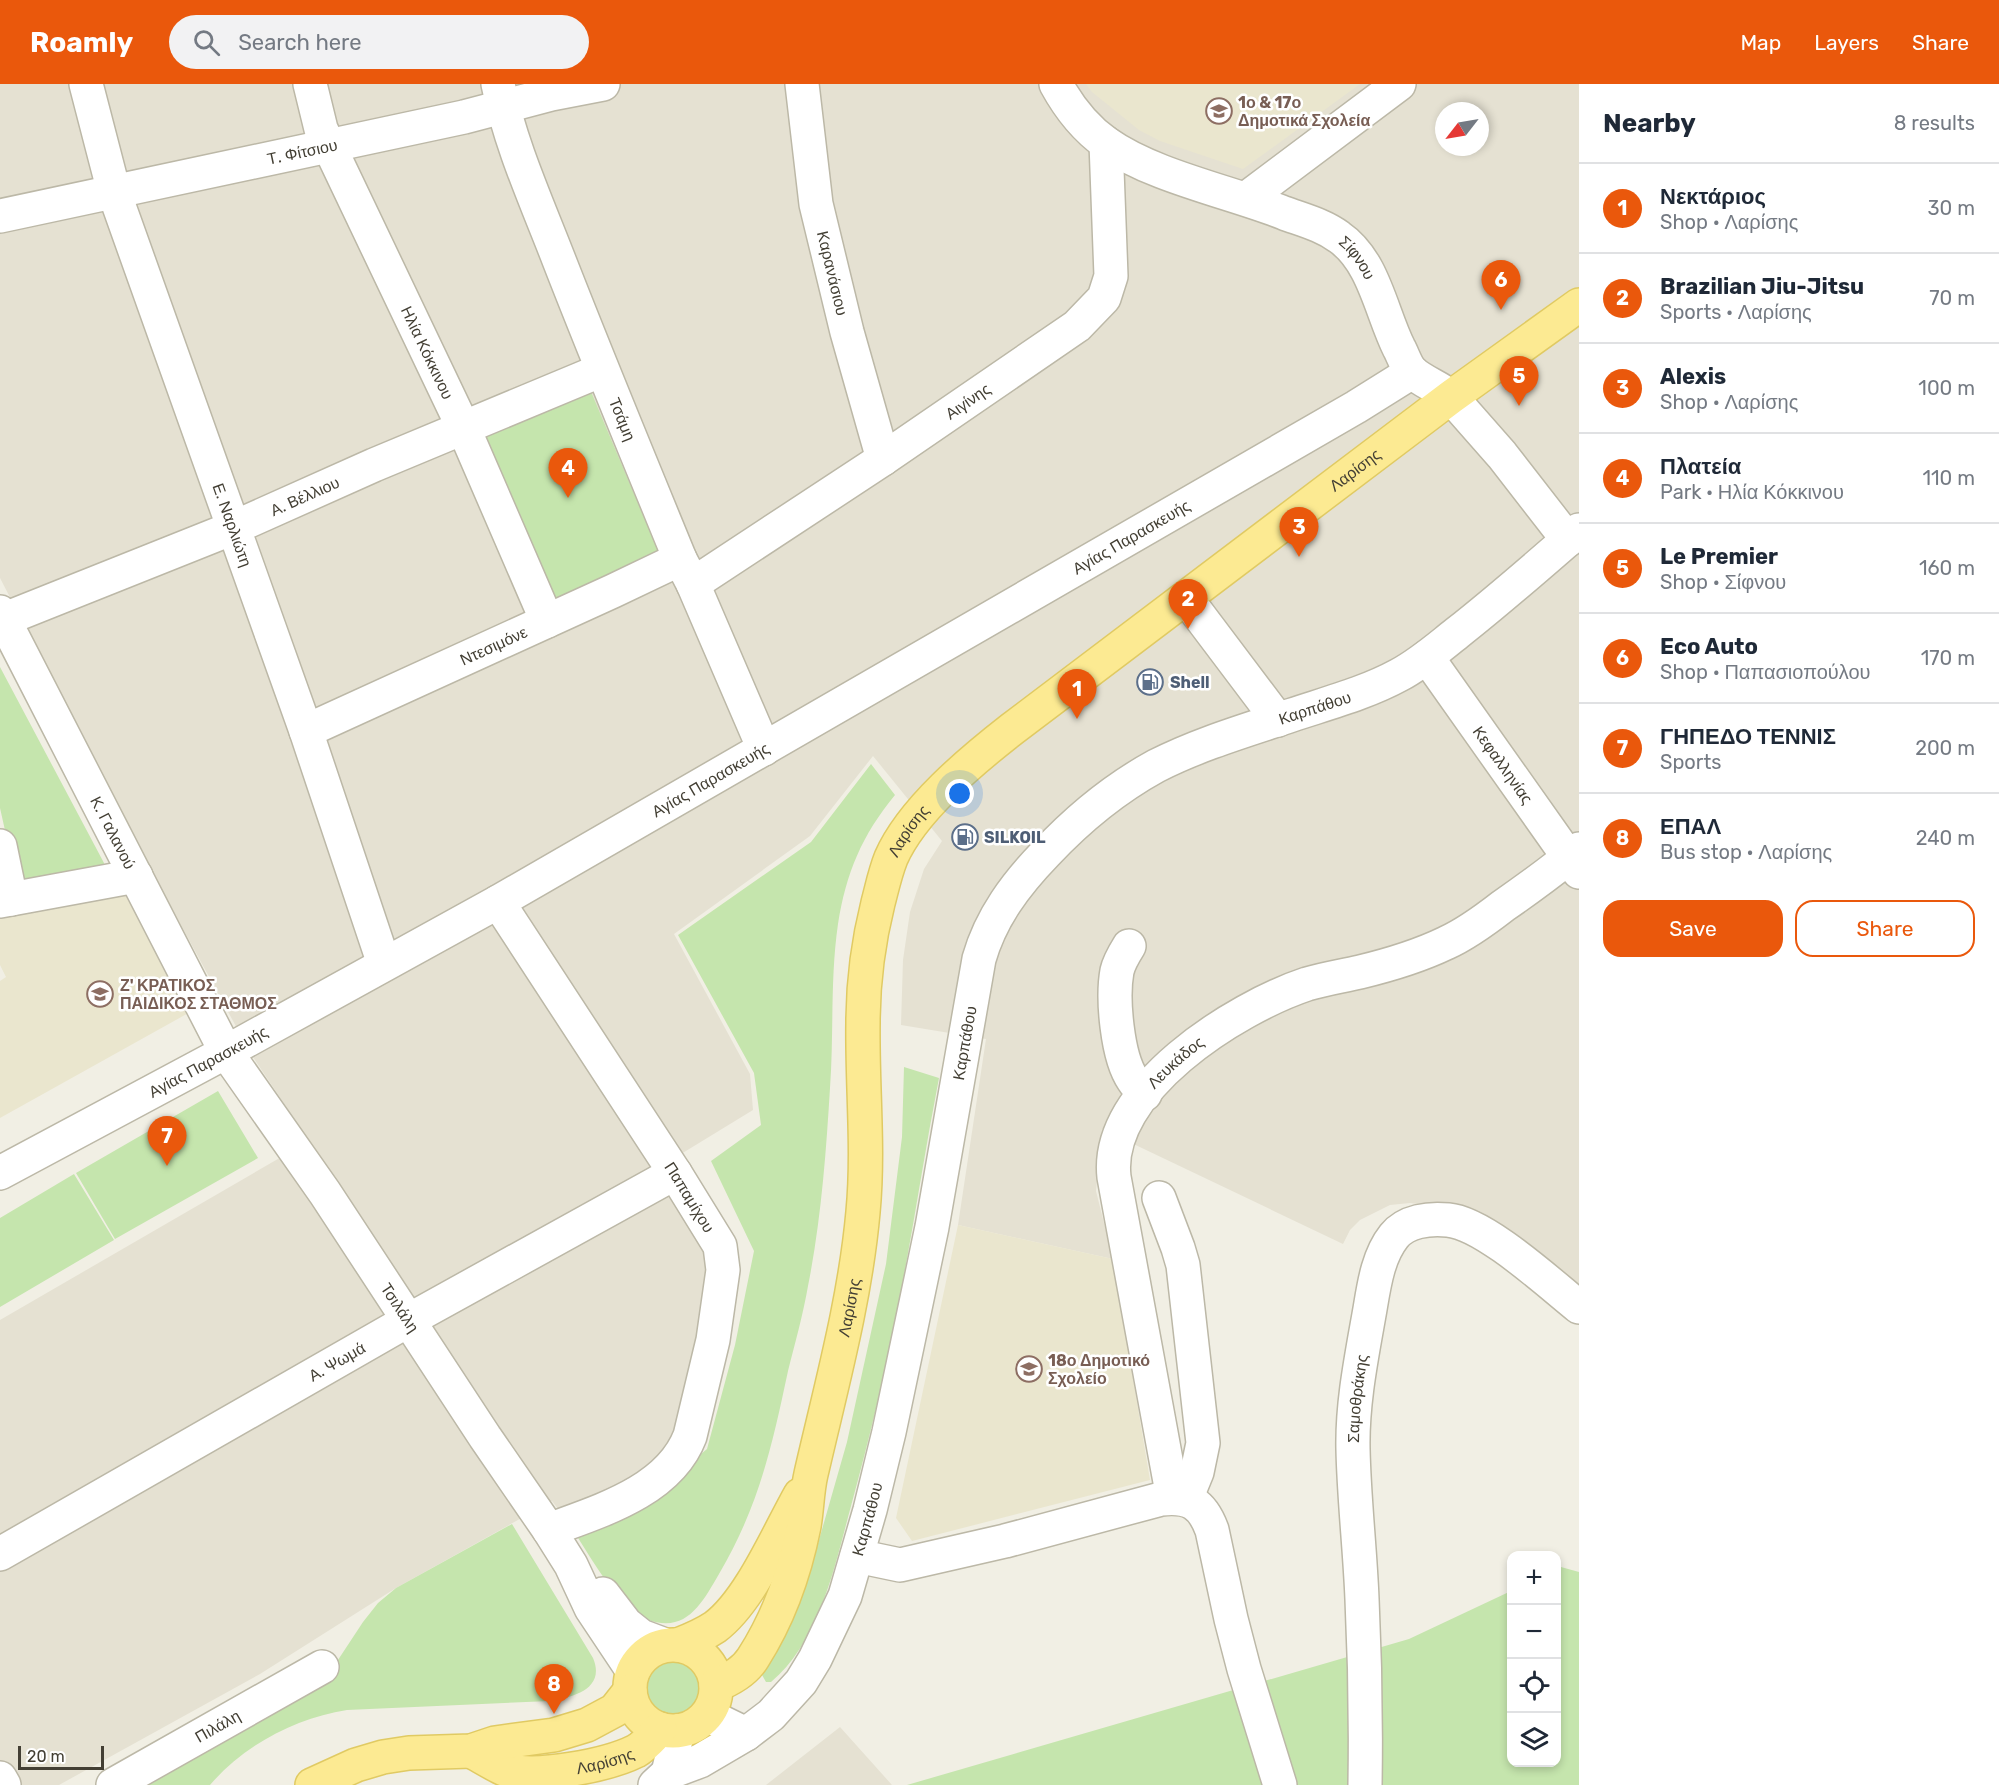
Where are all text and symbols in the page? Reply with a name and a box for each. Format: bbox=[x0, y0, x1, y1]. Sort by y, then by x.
search box bbox=[169, 15, 589, 69]
text: Roamly bbox=[30, 26, 133, 59]
icon: search bbox=[190, 26, 223, 59]
text: Search here bbox=[238, 29, 362, 56]
text: Map bbox=[1740, 30, 1781, 55]
text: Layers bbox=[1814, 30, 1879, 55]
text: Share bbox=[1912, 30, 1969, 55]
place label: 1ο & 17ο Δημοτικά Σχολεία bbox=[1238, 93, 1371, 130]
school or university icon: 1ο & 17ο Δημοτικά Σχολεία bbox=[1204, 96, 1234, 126]
north arrow bbox=[1435, 102, 1489, 156]
text: Nearby bbox=[1603, 108, 1696, 139]
text: 8 results bbox=[1894, 111, 1975, 135]
street label: Τ. Φίτσιου bbox=[265, 135, 339, 168]
text: Νεκτάριος bbox=[1660, 183, 1766, 210]
text: 1 bbox=[1618, 196, 1627, 220]
text: 30 m bbox=[1928, 196, 1975, 220]
text: Shop · Λαρίσης bbox=[1660, 210, 1798, 234]
street label: Καρανάσιου bbox=[813, 229, 852, 317]
street label: Σίφνου bbox=[1336, 232, 1380, 282]
pin: 6 bbox=[1482, 260, 1520, 310]
text: Brazilian Jiu-Jitsu bbox=[1660, 273, 1864, 300]
text: 2 bbox=[1616, 286, 1629, 310]
text: 70 m bbox=[1929, 286, 1975, 310]
text: Sports · Λαρίσης bbox=[1660, 300, 1812, 324]
street label: Ηλία Κόκκινου bbox=[397, 303, 458, 402]
pin: 5 bbox=[1500, 356, 1538, 406]
text: Alexis bbox=[1660, 363, 1726, 390]
text: 3 bbox=[1616, 376, 1629, 400]
text: 100 m bbox=[1918, 376, 1975, 400]
street label: Αιγίνης bbox=[941, 379, 994, 423]
text: Shop · Λαρίσης bbox=[1660, 390, 1798, 414]
street label: Τσάμη bbox=[605, 395, 640, 444]
street label: Λαρίσης bbox=[1325, 444, 1384, 495]
pin: 4 bbox=[548, 448, 588, 498]
text: Πλατεία bbox=[1660, 453, 1741, 480]
text: 4 bbox=[1616, 466, 1629, 490]
text: 110 m bbox=[1923, 466, 1975, 490]
street label: Α. Βέλλιου bbox=[267, 472, 342, 520]
text: Park · Ηλία Κόκκινου bbox=[1660, 480, 1844, 504]
street label: Ε. Ναρλιώτη bbox=[209, 481, 256, 569]
street label: Αγίας Παρασκευής bbox=[1069, 495, 1194, 578]
pin: 3 bbox=[1280, 508, 1318, 557]
text: Le Premier bbox=[1660, 543, 1778, 570]
text: 5 bbox=[1616, 556, 1629, 580]
text: 160 m bbox=[1919, 556, 1975, 580]
text: Shop · Σίφνου bbox=[1660, 570, 1786, 594]
pin: 2 bbox=[1168, 580, 1208, 629]
street label: Ντεσιμόνε bbox=[457, 622, 530, 669]
text: Eco Auto bbox=[1660, 633, 1758, 660]
text: 6 bbox=[1616, 646, 1629, 670]
text: 170 m bbox=[1921, 646, 1975, 670]
text: Shop · Παπασιοπούλου bbox=[1660, 660, 1870, 684]
fuel station icon: Shell bbox=[1135, 667, 1165, 697]
pin: 1 bbox=[1058, 670, 1096, 719]
place label: Shell bbox=[1170, 673, 1210, 692]
street label: Καρπάθου bbox=[1276, 687, 1354, 728]
street label: Κεφαλληνίας bbox=[1469, 722, 1537, 808]
text: ΓΗΠΕΔΟ ΤΕΝΝΙΣ bbox=[1660, 723, 1836, 750]
text: 7 bbox=[1617, 736, 1628, 760]
text: 200 m bbox=[1915, 736, 1975, 760]
street label: Αγίας Παρασκευής bbox=[648, 738, 773, 821]
text: Sports bbox=[1660, 750, 1721, 774]
your location bbox=[945, 779, 974, 808]
street label: Κ. Γαλανού bbox=[87, 793, 140, 872]
street label: Λαρίσης bbox=[884, 801, 933, 860]
text: ΕΠΑΛ bbox=[1660, 813, 1721, 840]
fuel station icon: SILKOIL bbox=[950, 822, 980, 852]
text: 8 bbox=[1616, 826, 1629, 850]
text: 240 m bbox=[1916, 826, 1975, 850]
place label: SILKOIL bbox=[984, 828, 1046, 847]
text: Bus stop · Λαρίσης bbox=[1660, 840, 1832, 864]
button: Save bbox=[1603, 900, 1783, 957]
button: Share bbox=[1795, 900, 1975, 957]
place label: Ζ' ΚΡΑΤΙΚΟΣ ΠΑΙΔΙΚΟΣ ΣΤΑΘΜΟΣ bbox=[120, 976, 277, 1013]
school or university icon: Ζ' ΚΡΑΤΙΚΟΣ ΠΑΙΔΙΚΟΣ ΣΤΑΘΜΟΣ bbox=[85, 979, 115, 1009]
street label: Καρπάθου bbox=[948, 1004, 980, 1082]
street label: Αγίας Παρασκευής bbox=[145, 1021, 271, 1101]
street label: Λευκάδος bbox=[1143, 1032, 1208, 1092]
pin: 7 bbox=[148, 1116, 186, 1166]
street label: Παπαμίχου bbox=[661, 1158, 719, 1236]
street label: Λαρίσης bbox=[834, 1277, 864, 1338]
street label: Τσιλάλη bbox=[377, 1279, 423, 1336]
street label: Α. Ψωμά bbox=[305, 1338, 369, 1385]
place label: 18ο Δημοτικό Σχολείο bbox=[1048, 1351, 1150, 1388]
street label: Σαμοθράκης bbox=[1343, 1352, 1371, 1443]
school or university icon: 18ο Δημοτικό Σχολείο bbox=[1014, 1354, 1044, 1384]
street label: Καρπάθου bbox=[848, 1480, 886, 1558]
map controls bbox=[1507, 1551, 1561, 1767]
button: + bbox=[1507, 1551, 1561, 1605]
button: − bbox=[1507, 1605, 1561, 1659]
button: locate bbox=[1507, 1659, 1561, 1713]
pin: 8 bbox=[534, 1664, 574, 1714]
street label: Πιλάλη bbox=[191, 1706, 244, 1746]
button: layers bbox=[1507, 1713, 1561, 1767]
scale bar bbox=[18, 1743, 104, 1770]
street label: Λαρίσης bbox=[574, 1744, 637, 1778]
text: 20 m bbox=[27, 1747, 65, 1766]

